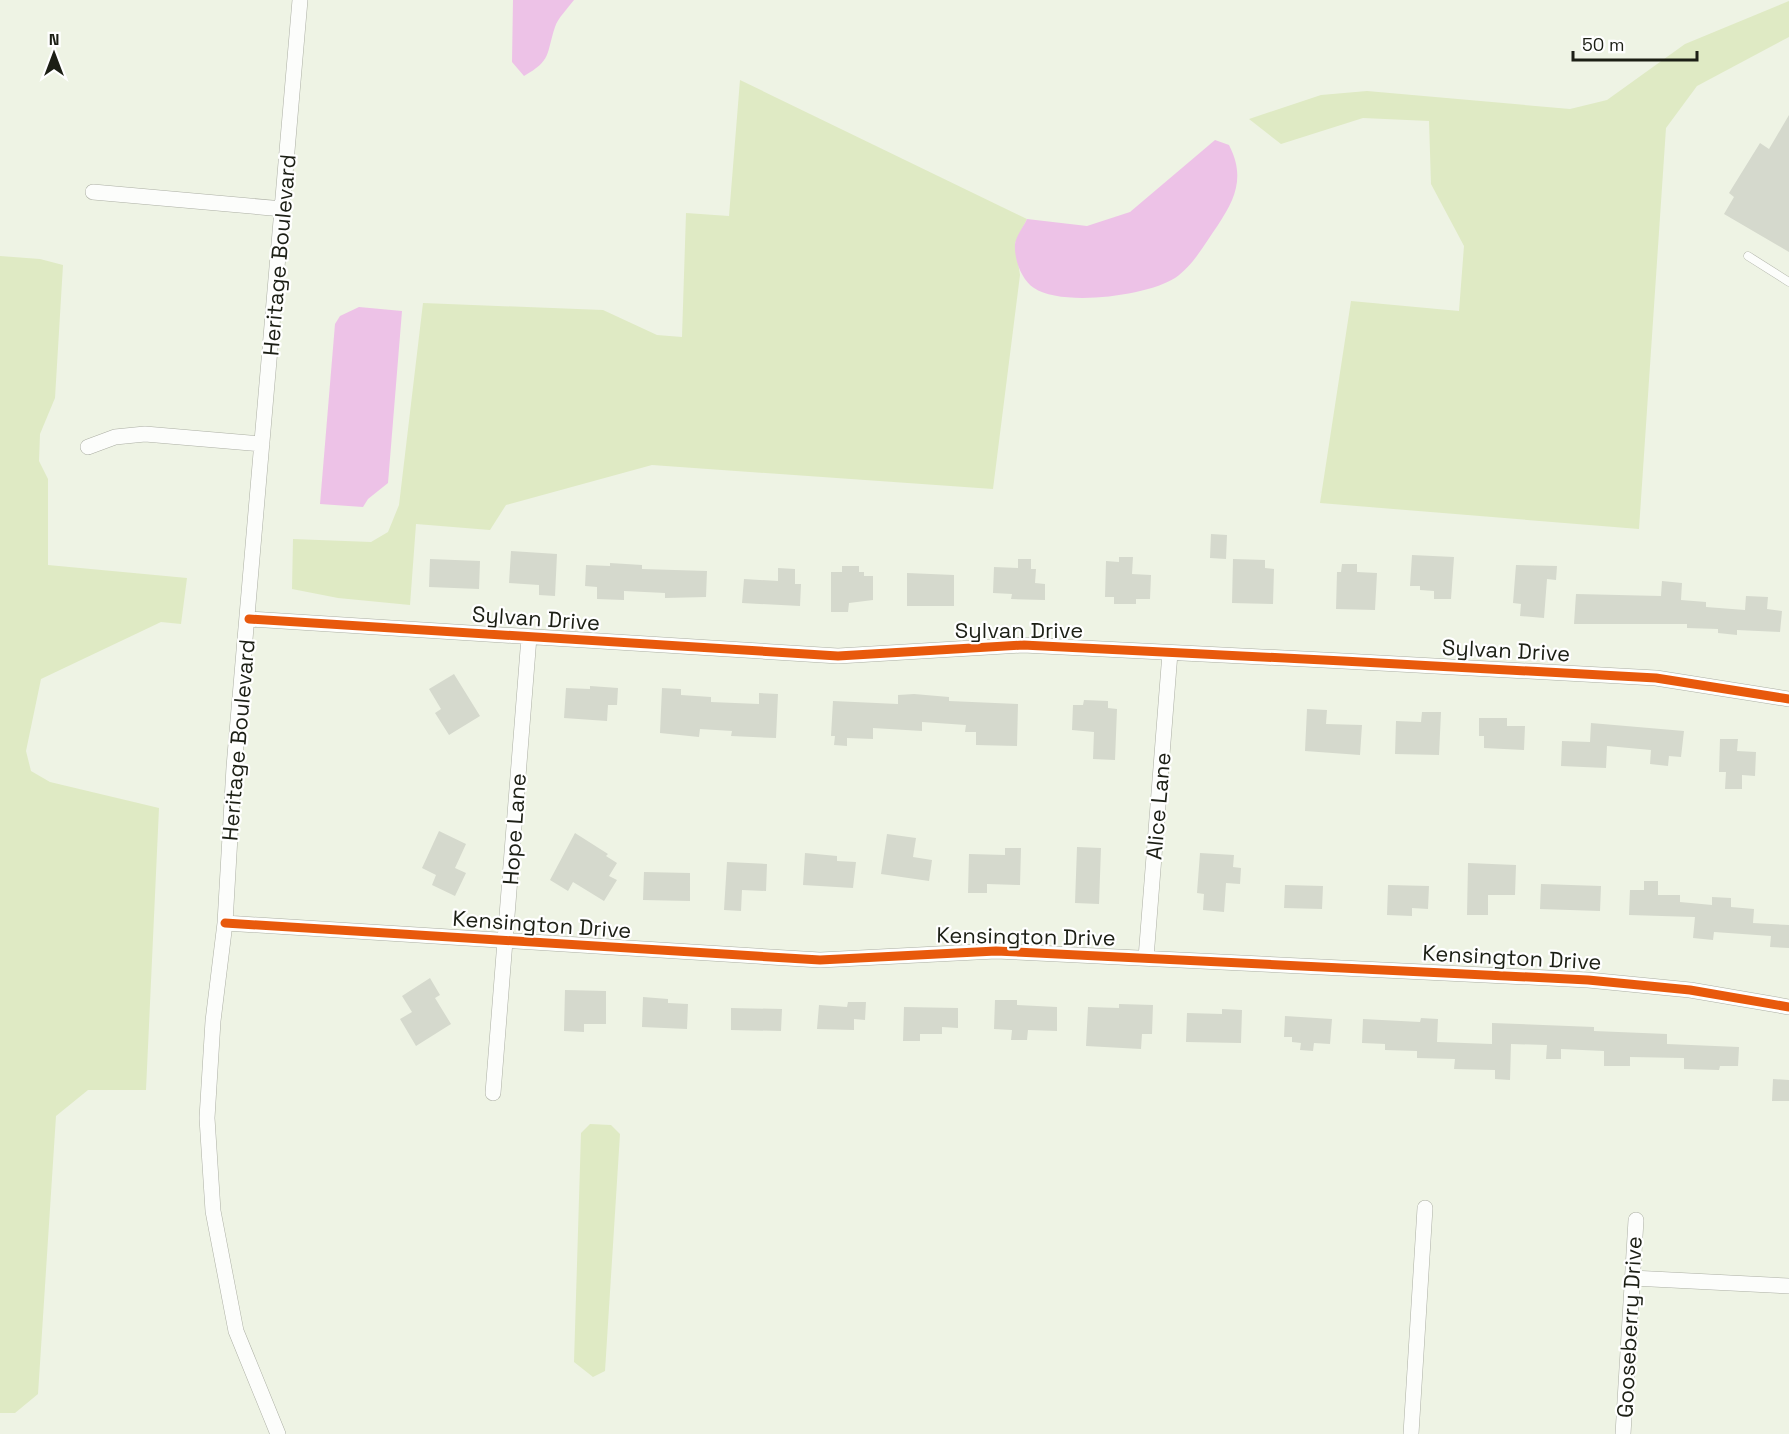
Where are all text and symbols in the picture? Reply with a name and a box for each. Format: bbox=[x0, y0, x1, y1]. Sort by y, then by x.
north arrow bbox=[24, 24, 84, 84]
scale bar bbox=[1573, 24, 1698, 62]
text: N bbox=[49, 29, 59, 50]
text: 50 m bbox=[1582, 33, 1624, 56]
street label: Heritage Boulevard bbox=[256, 153, 302, 357]
street label: Sylvan Drive bbox=[471, 600, 601, 636]
street label: Sylvan Drive bbox=[955, 616, 1083, 644]
street label: Sylvan Drive bbox=[1441, 633, 1571, 667]
street label: Heritage Boulevard bbox=[215, 638, 261, 842]
street label: Alice Lane bbox=[1139, 751, 1177, 861]
street label: Hope Lane bbox=[496, 772, 532, 886]
street label: Kensington Drive bbox=[452, 904, 632, 944]
street label: Kensington Drive bbox=[936, 920, 1116, 952]
street label: Kensington Drive bbox=[1422, 938, 1602, 976]
street label: Gooseberry Drive bbox=[1610, 1235, 1648, 1419]

